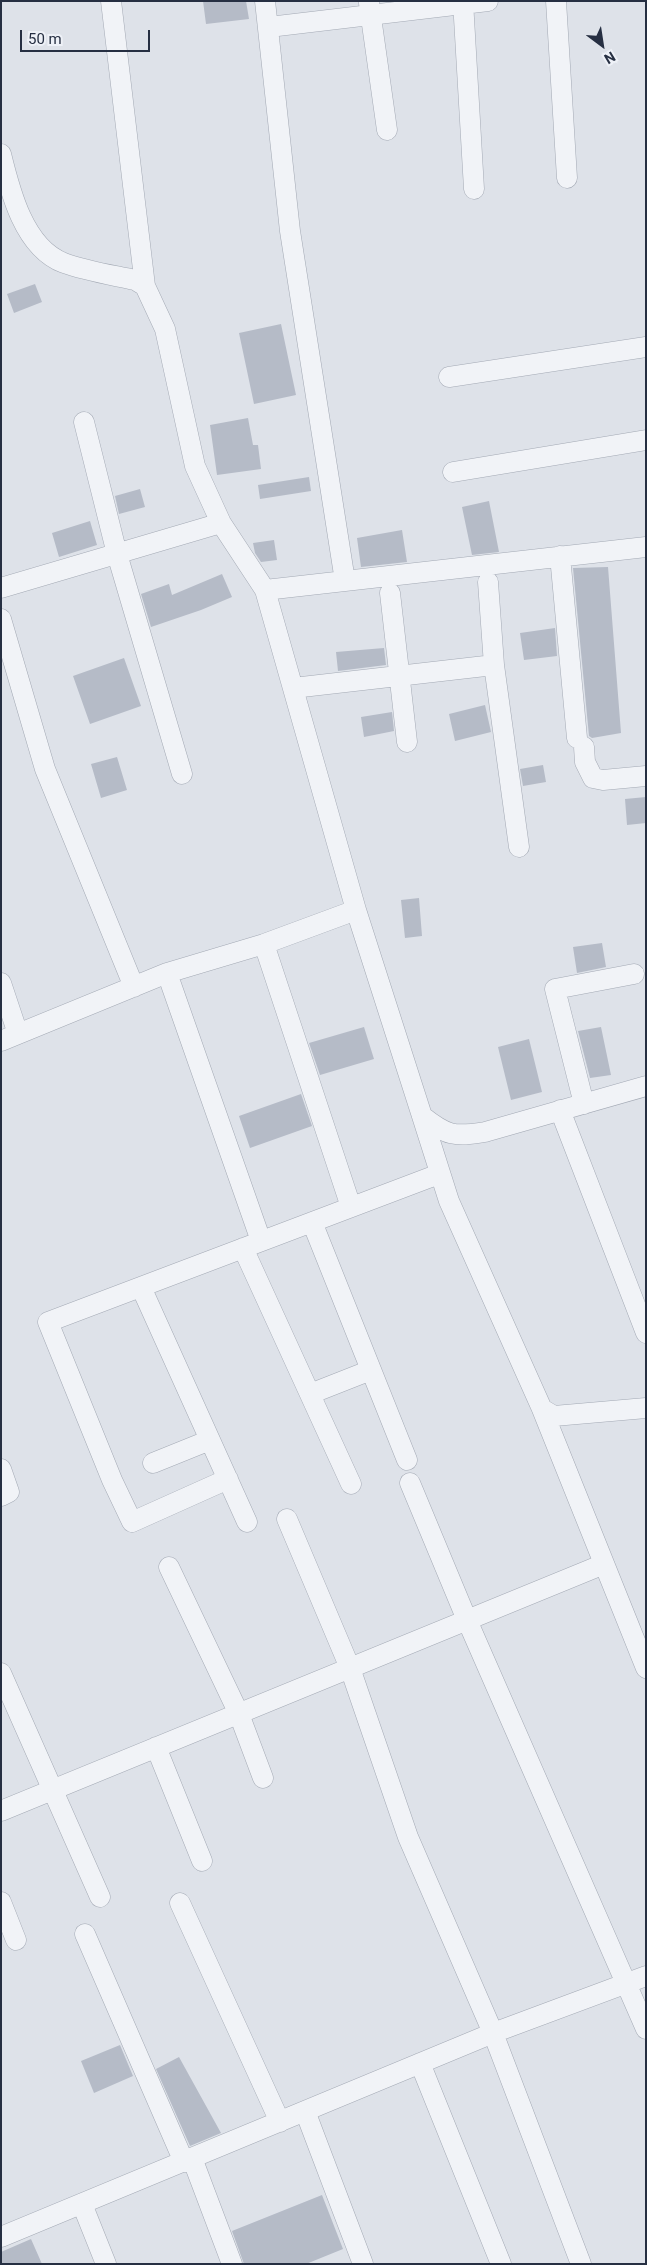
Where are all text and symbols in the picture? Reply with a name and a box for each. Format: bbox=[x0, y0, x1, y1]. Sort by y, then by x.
scale bar bbox=[22, 20, 152, 52]
north arrow bbox=[577, 20, 627, 70]
text: 50 m bbox=[28, 30, 62, 48]
text: N bbox=[601, 48, 618, 67]

